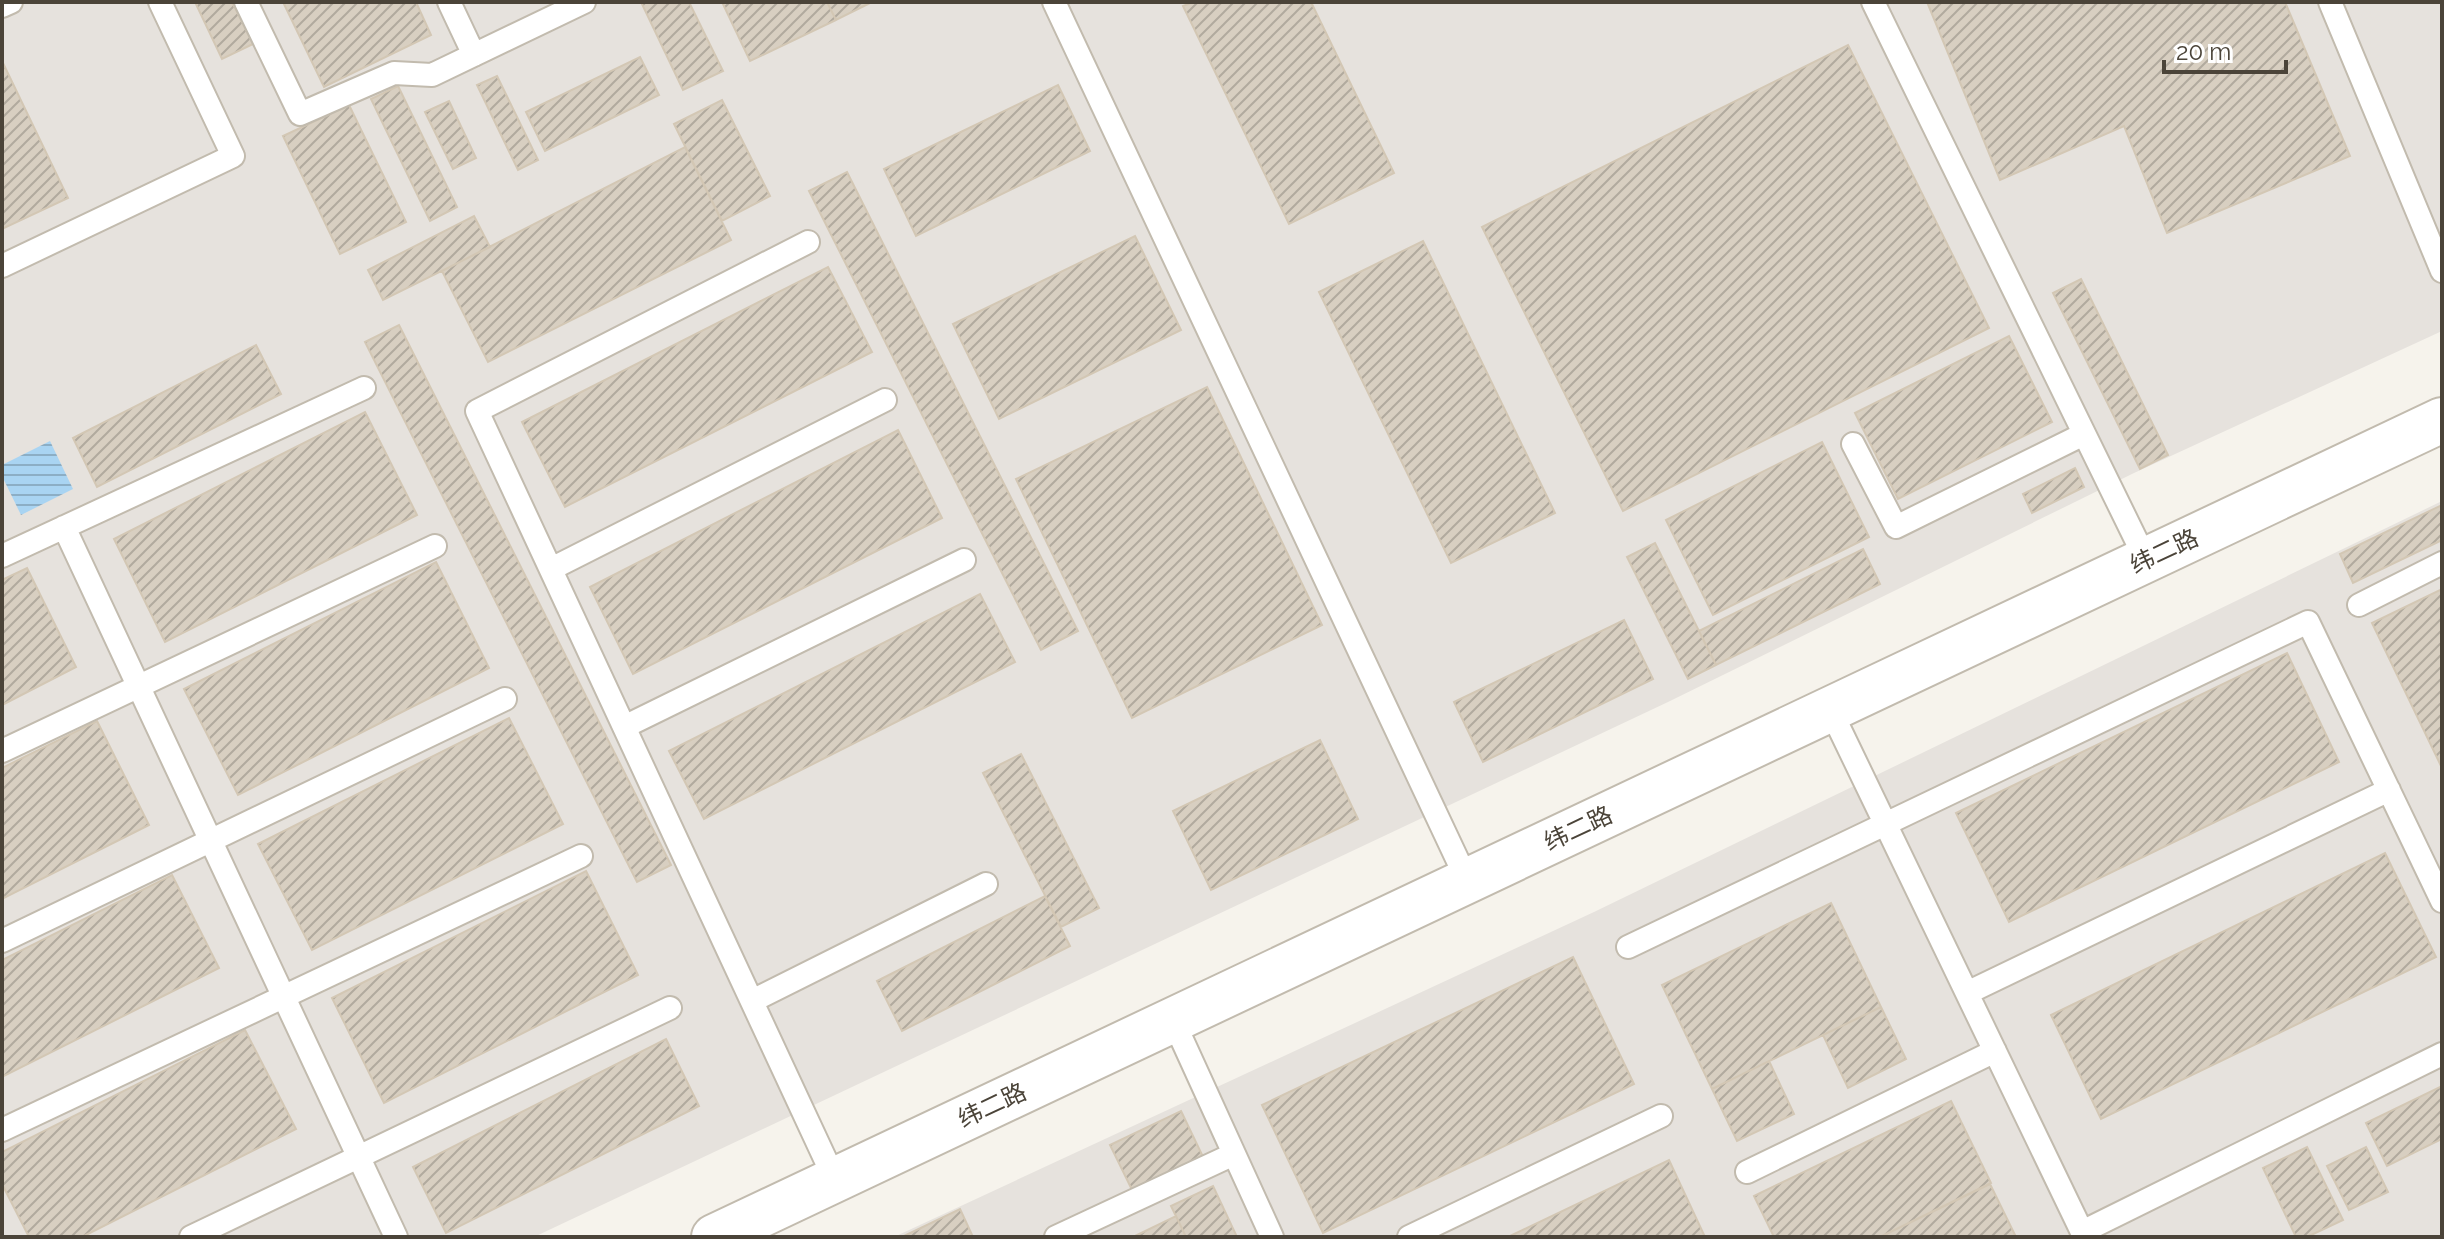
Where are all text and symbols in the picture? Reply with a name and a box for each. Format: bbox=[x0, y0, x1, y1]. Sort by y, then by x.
scale bar bbox=[2164, 24, 2286, 74]
text: 20 m bbox=[2176, 37, 2231, 66]
street label: 纬二路 bbox=[2125, 523, 2203, 579]
street label: 纬二路 bbox=[1539, 800, 1617, 856]
street label: 纬二路 bbox=[953, 1077, 1031, 1133]

